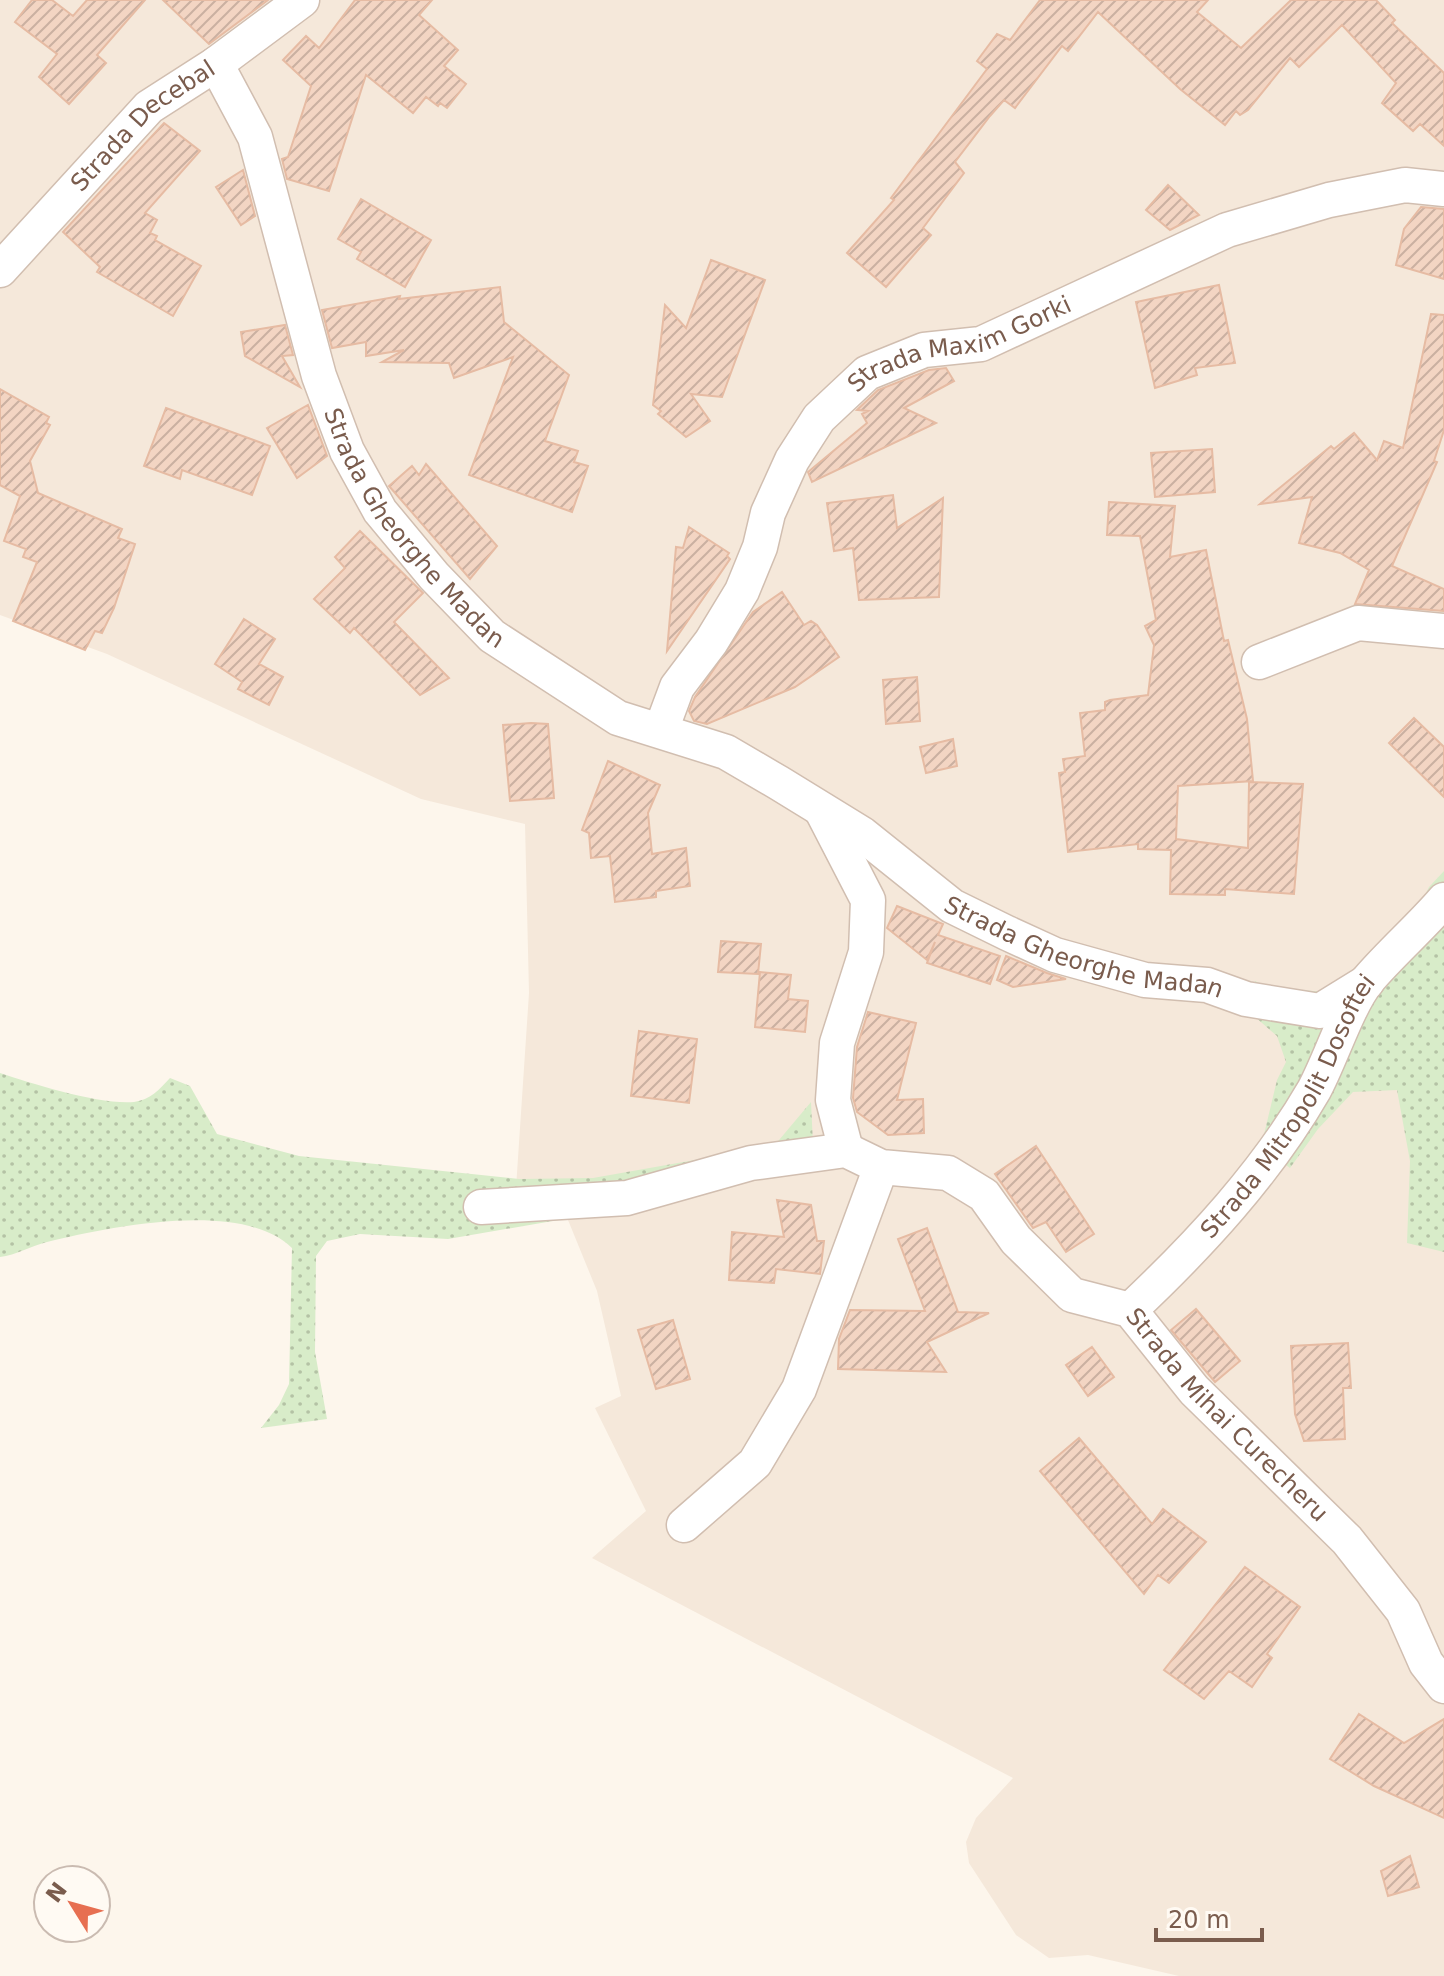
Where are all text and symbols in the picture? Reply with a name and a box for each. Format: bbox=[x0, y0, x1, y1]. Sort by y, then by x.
street label: Strada Decebal bbox=[65, 54, 220, 197]
street label: Strada Maxim Gorki bbox=[842, 290, 1076, 398]
street label: Strada Gheorghe Madan bbox=[318, 404, 510, 654]
street label: Strada Gheorghe Madan bbox=[940, 890, 1227, 1004]
street label: Strada Mitropolit Dosoftei bbox=[1195, 969, 1381, 1244]
street label: Strada Mihai Curecheru bbox=[1120, 1302, 1334, 1527]
north arrow bbox=[32, 1864, 112, 1944]
text: N bbox=[41, 1877, 72, 1907]
scale bar bbox=[1156, 1892, 1262, 1942]
text: 20 m bbox=[1168, 1906, 1230, 1934]

